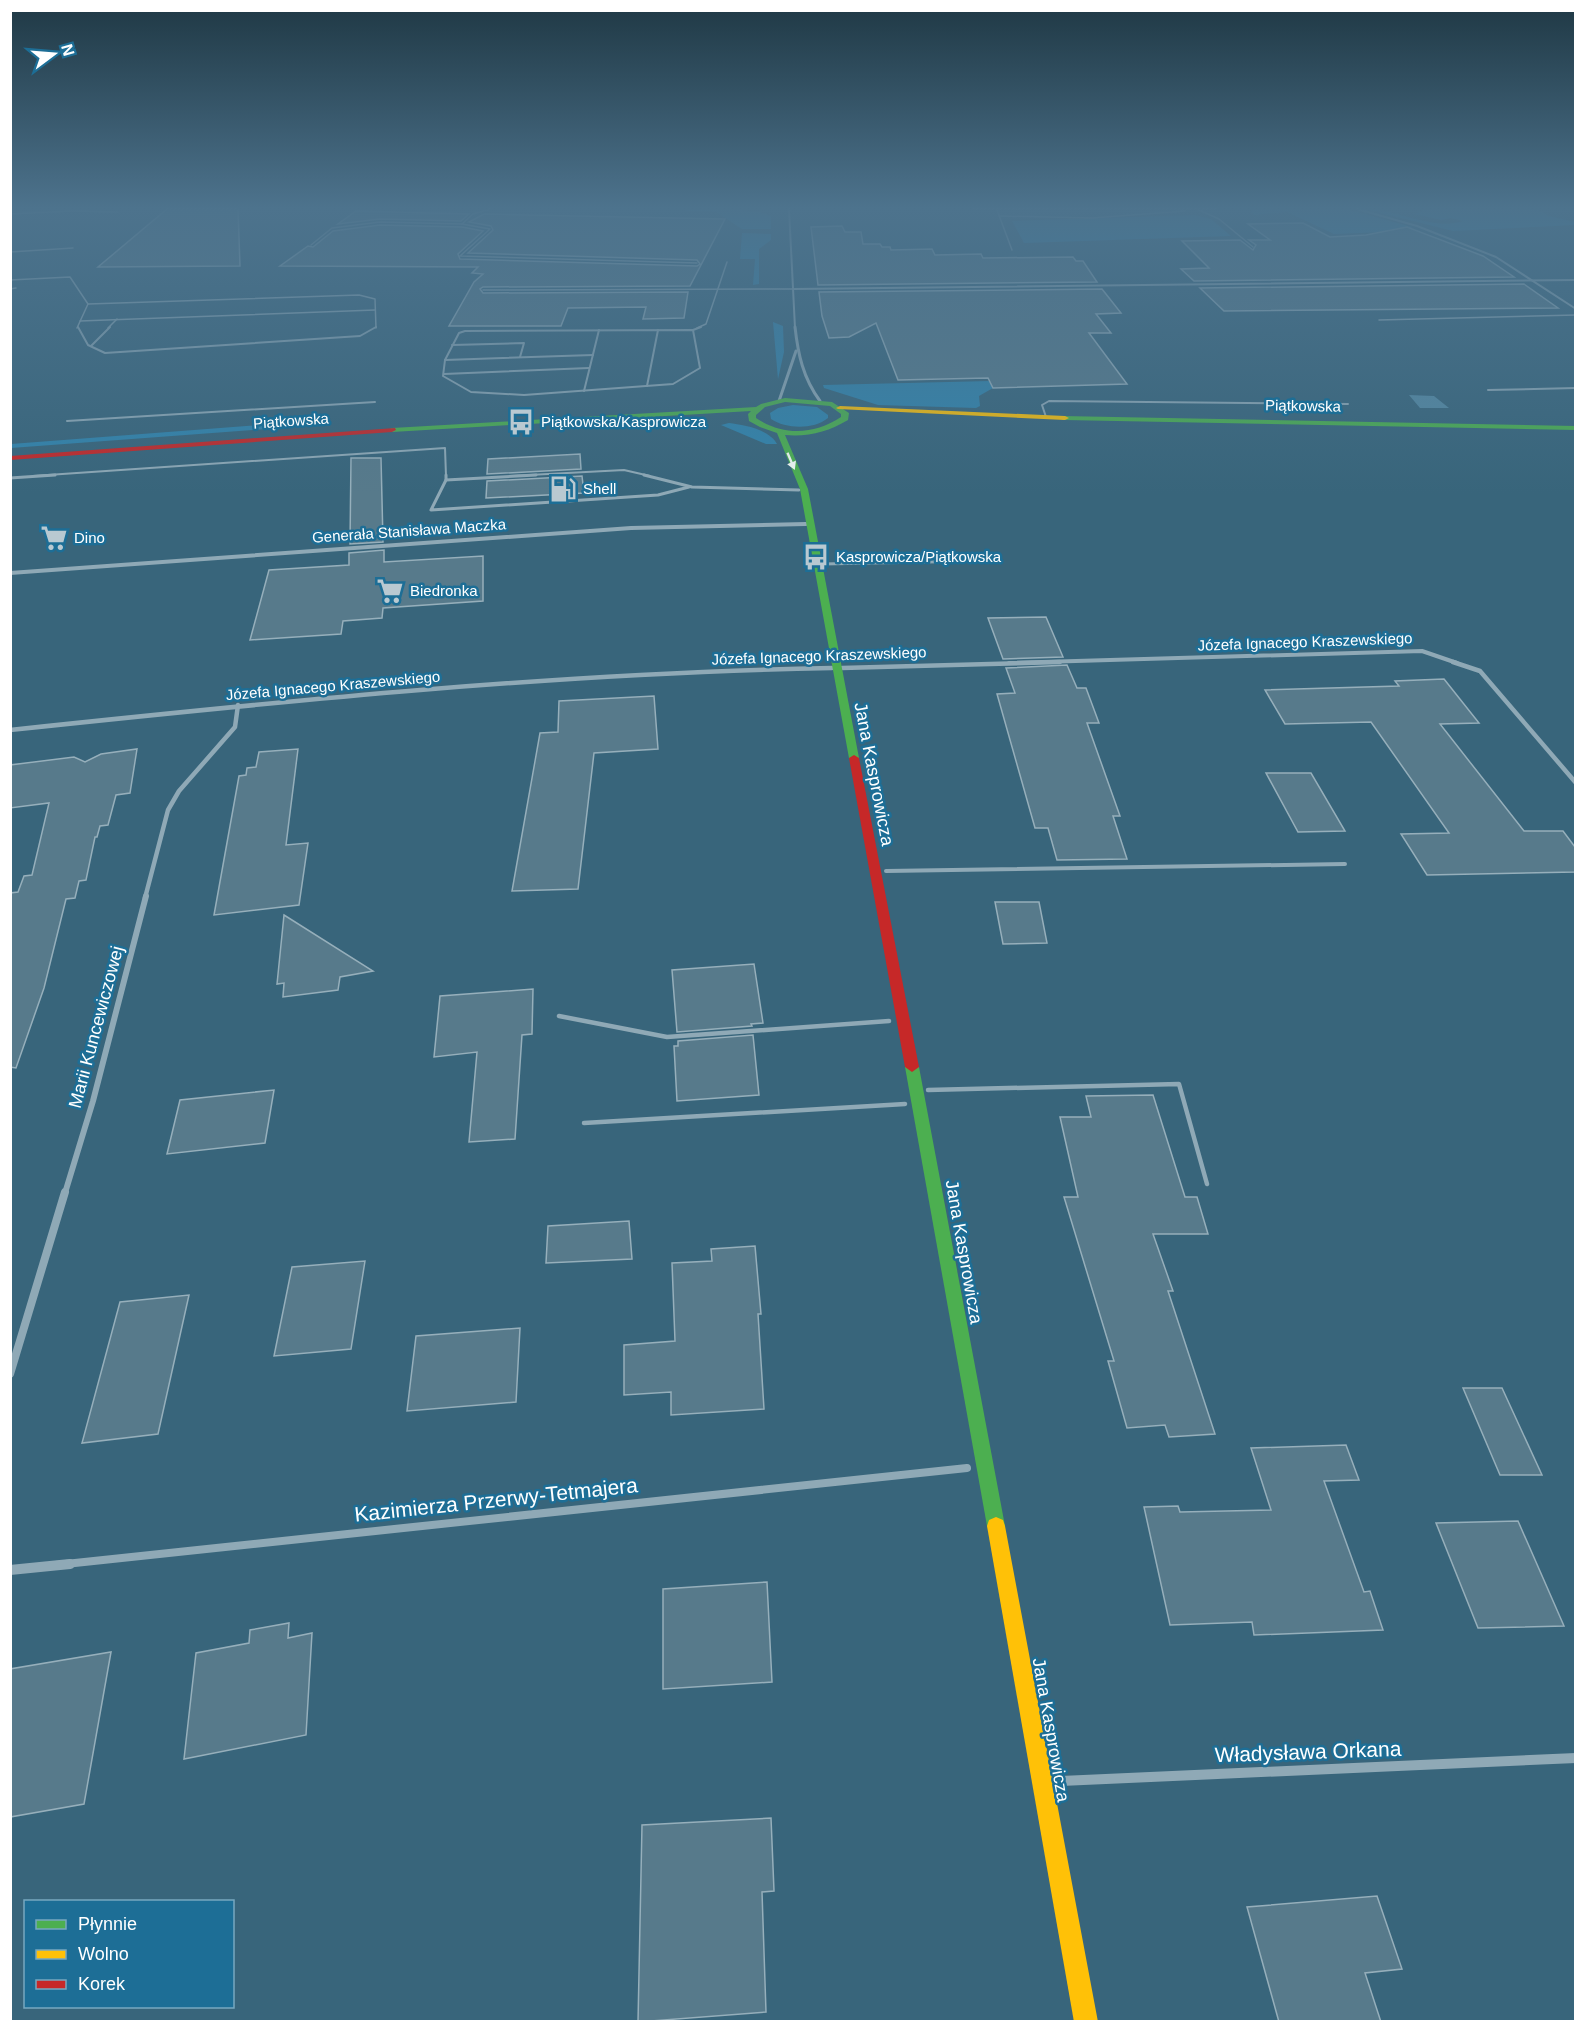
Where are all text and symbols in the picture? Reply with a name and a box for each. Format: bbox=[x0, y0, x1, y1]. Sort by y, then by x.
north arrow bbox=[24, 24, 84, 84]
text: N bbox=[58, 42, 78, 58]
street label: Piątkowska bbox=[1265, 396, 1342, 415]
bus stop icon: Piątkowska/Kasprowicza bbox=[506, 407, 536, 437]
street label: Piątkowska bbox=[253, 409, 330, 432]
place label: Piątkowska/Kasprowicza bbox=[541, 413, 707, 430]
one-way arrow bbox=[786, 452, 796, 470]
fuel station icon: Shell bbox=[548, 474, 578, 504]
place label: Shell bbox=[583, 480, 616, 497]
street label: Generała Stanisława Maczka bbox=[311, 515, 507, 546]
supermarket icon: Dino bbox=[39, 523, 69, 553]
place label: Dino bbox=[74, 529, 105, 546]
bus stop icon: Kasprowicza/Piątkowska bbox=[801, 542, 831, 572]
place label: Kasprowicza/Piątkowska bbox=[836, 548, 1002, 565]
supermarket icon: Biedronka bbox=[375, 576, 405, 606]
place label: Biedronka bbox=[410, 582, 478, 599]
street label: Józefa Ignacego Kraszewskiego bbox=[1197, 629, 1413, 654]
street label: Józefa Ignacego Kraszewskiego bbox=[711, 643, 927, 668]
street label: Józefa Ignacego Kraszewskiego bbox=[225, 668, 441, 703]
street label: Jana Kasprowicza bbox=[850, 700, 898, 849]
street label: Marii Kuncewiczowej bbox=[65, 944, 127, 1110]
street label: Jana Kasprowicza bbox=[941, 1178, 987, 1327]
street label: Kazimierza Przerwy-Tetmajera bbox=[353, 1473, 639, 1526]
street label: Jana Kasprowicza bbox=[1028, 1656, 1074, 1805]
street label: Władysława Orkana bbox=[1214, 1737, 1402, 1766]
legend bbox=[24, 1900, 234, 2008]
text: Płynnie bbox=[78, 1914, 137, 1934]
text: Wolno bbox=[78, 1944, 129, 1964]
text: Korek bbox=[78, 1974, 126, 1994]

